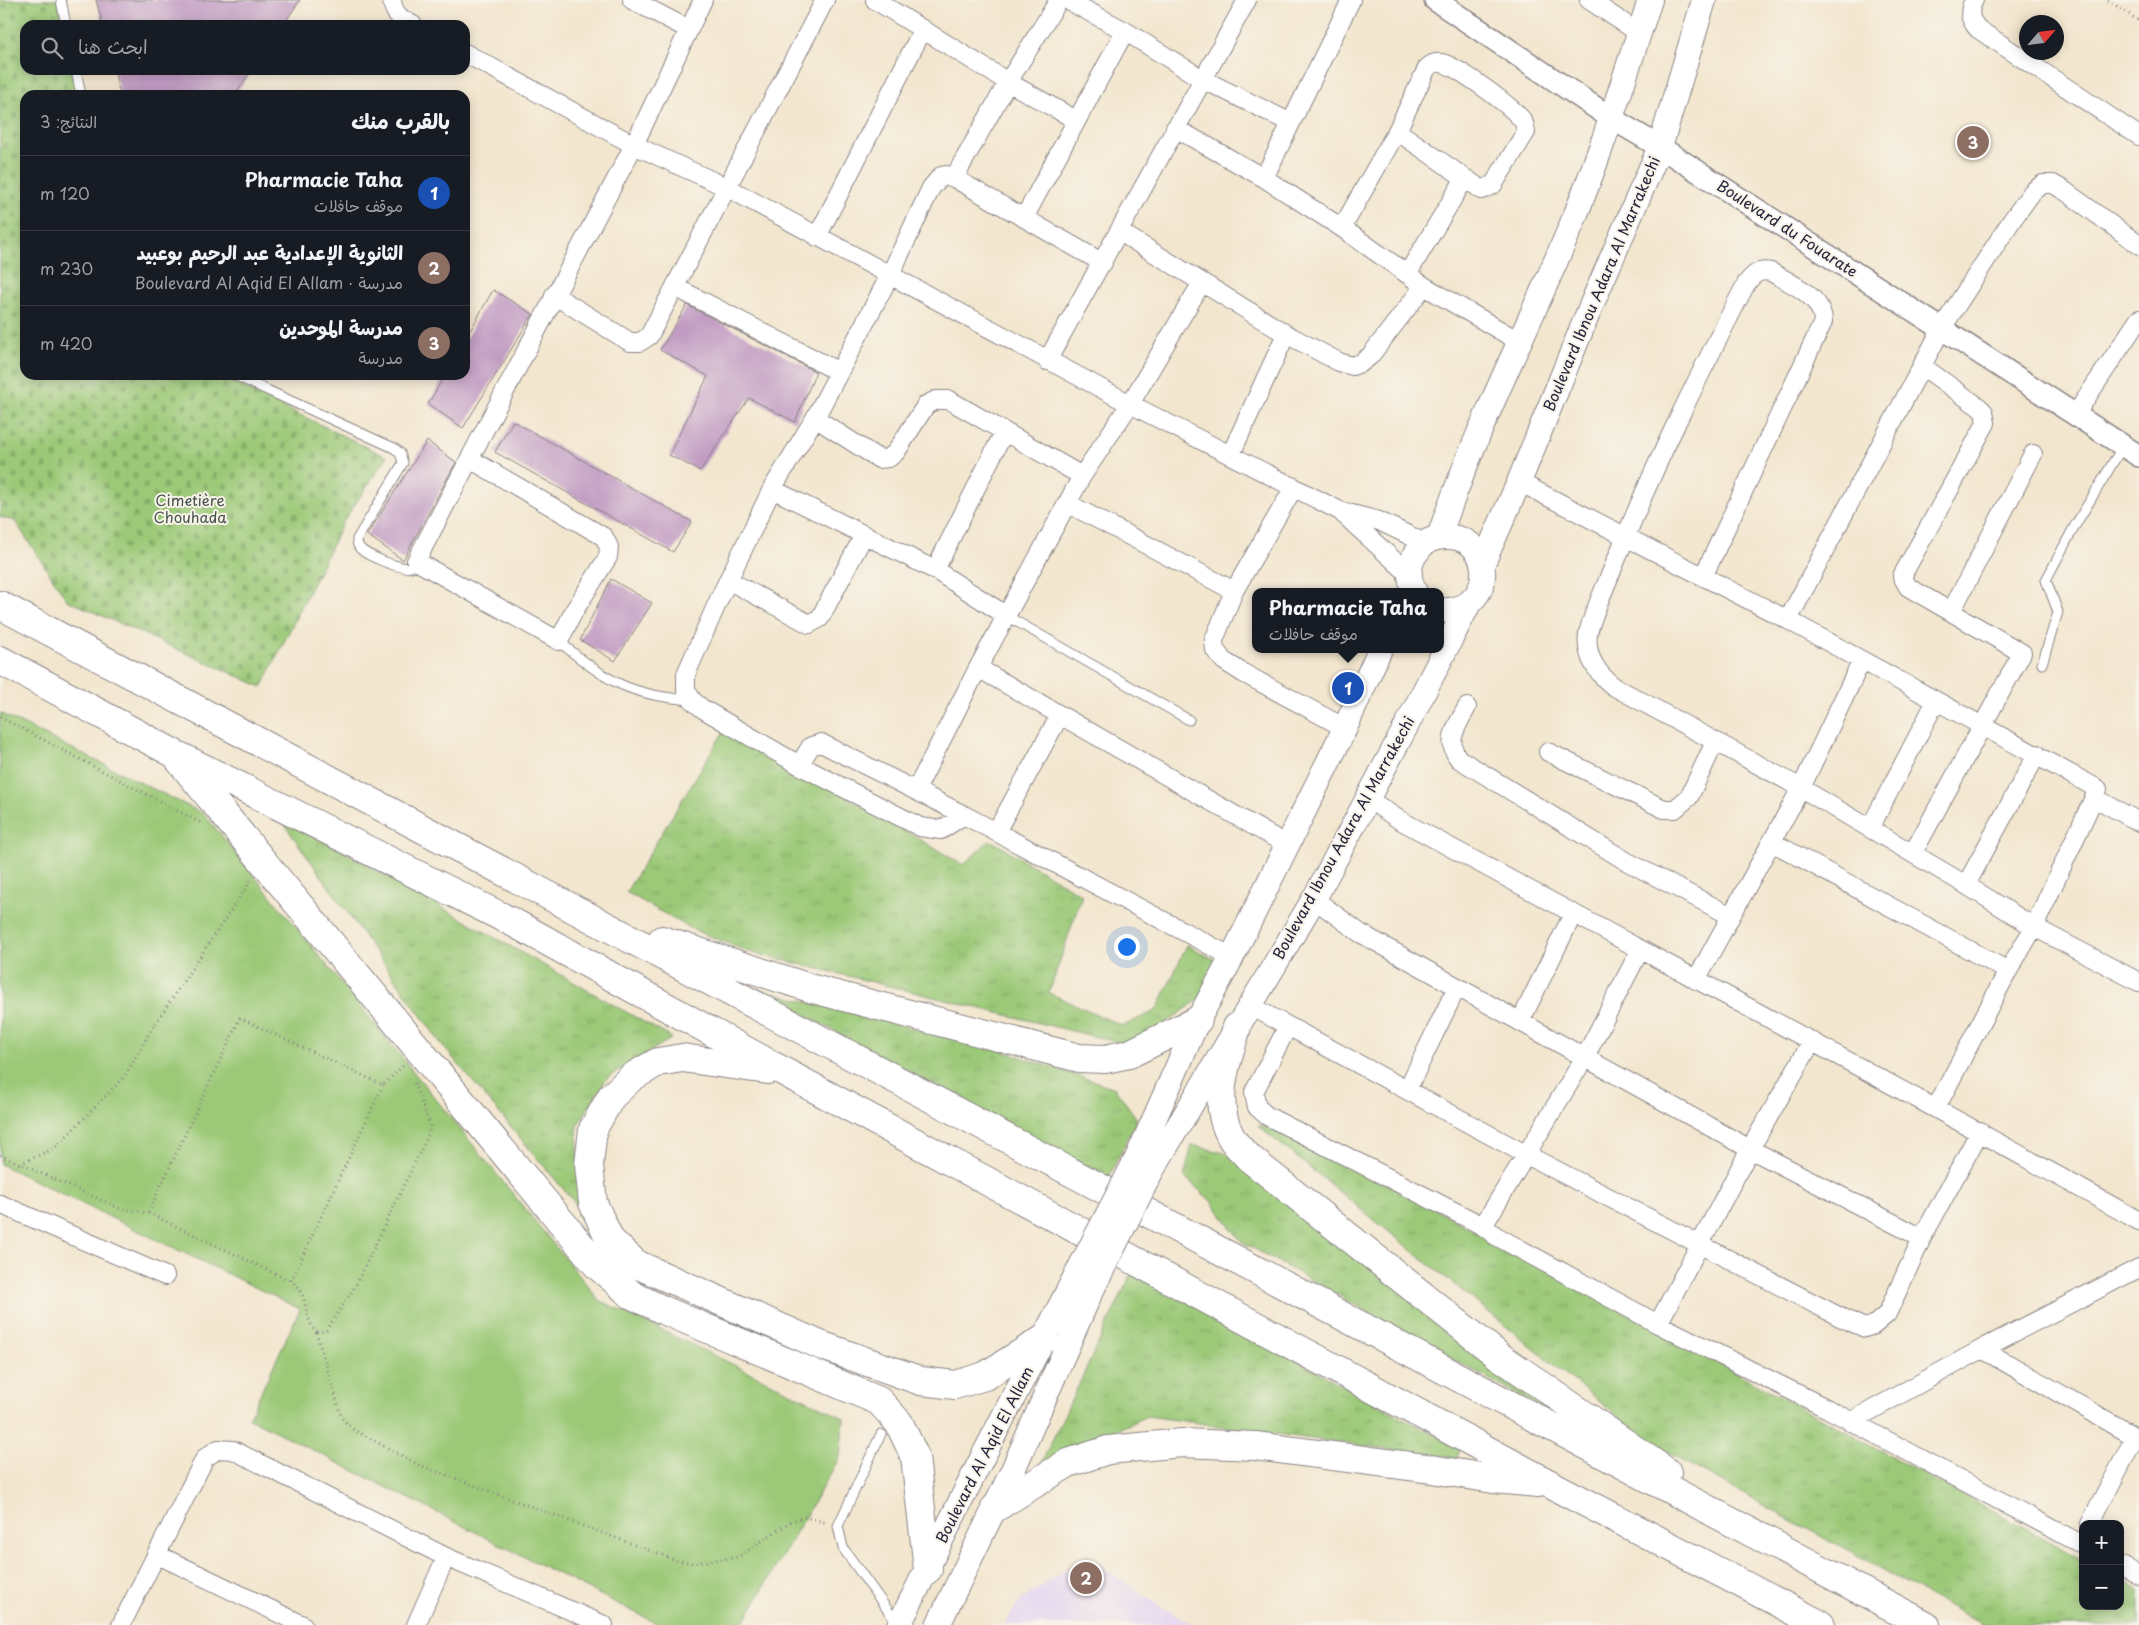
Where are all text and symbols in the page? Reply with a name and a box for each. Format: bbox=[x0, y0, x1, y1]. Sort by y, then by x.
north arrow bbox=[2019, 15, 2064, 60]
search box bbox=[20, 20, 470, 75]
text: ابحث هنا bbox=[78, 32, 148, 60]
icon: search bbox=[38, 34, 66, 62]
text: بالقرب منك bbox=[351, 104, 450, 136]
text: النتائج: 3 bbox=[40, 109, 97, 133]
pin: 3 bbox=[1957, 123, 1989, 161]
street label: Boulevard Ibnou Adara Al Marrakechi bbox=[1536, 152, 1665, 414]
text: Pharmacie Taha bbox=[245, 165, 403, 193]
street label: Boulevard du Fouarate bbox=[1713, 173, 1863, 282]
text: 120 m bbox=[40, 181, 90, 205]
text: 1 bbox=[430, 181, 438, 205]
text: موقف حافلات bbox=[314, 193, 403, 217]
text: الثانوية الإعدادية عبد الرحيم بوعبيد bbox=[136, 238, 403, 266]
text: 230 m bbox=[40, 256, 93, 280]
text: 2 bbox=[428, 256, 440, 280]
text: مدرسة · Boulevard Al Aqid El Allam bbox=[134, 270, 403, 294]
text: مدرسة الموحدين bbox=[279, 313, 403, 341]
text: 420 m bbox=[40, 331, 93, 355]
text: 3 bbox=[429, 331, 439, 355]
text: مدرسة bbox=[358, 345, 403, 369]
park label: Cimetière Chouhada bbox=[153, 488, 227, 528]
popup bbox=[1252, 588, 1444, 653]
text: Pharmacie Taha bbox=[1269, 593, 1427, 621]
text: موقف حافلات bbox=[1269, 621, 1358, 645]
pin: 1 bbox=[1332, 669, 1364, 707]
street label: Boulevard Ibnou Adara Al Marrakechi bbox=[1266, 711, 1419, 963]
your location bbox=[1114, 934, 1140, 960]
street label: Boulevard Al Aqid El Allam bbox=[929, 1362, 1038, 1547]
map controls bbox=[2079, 1520, 2124, 1610]
button: + bbox=[2079, 1520, 2124, 1565]
pin: 2 bbox=[1070, 1559, 1102, 1597]
button: − bbox=[2079, 1565, 2124, 1610]

